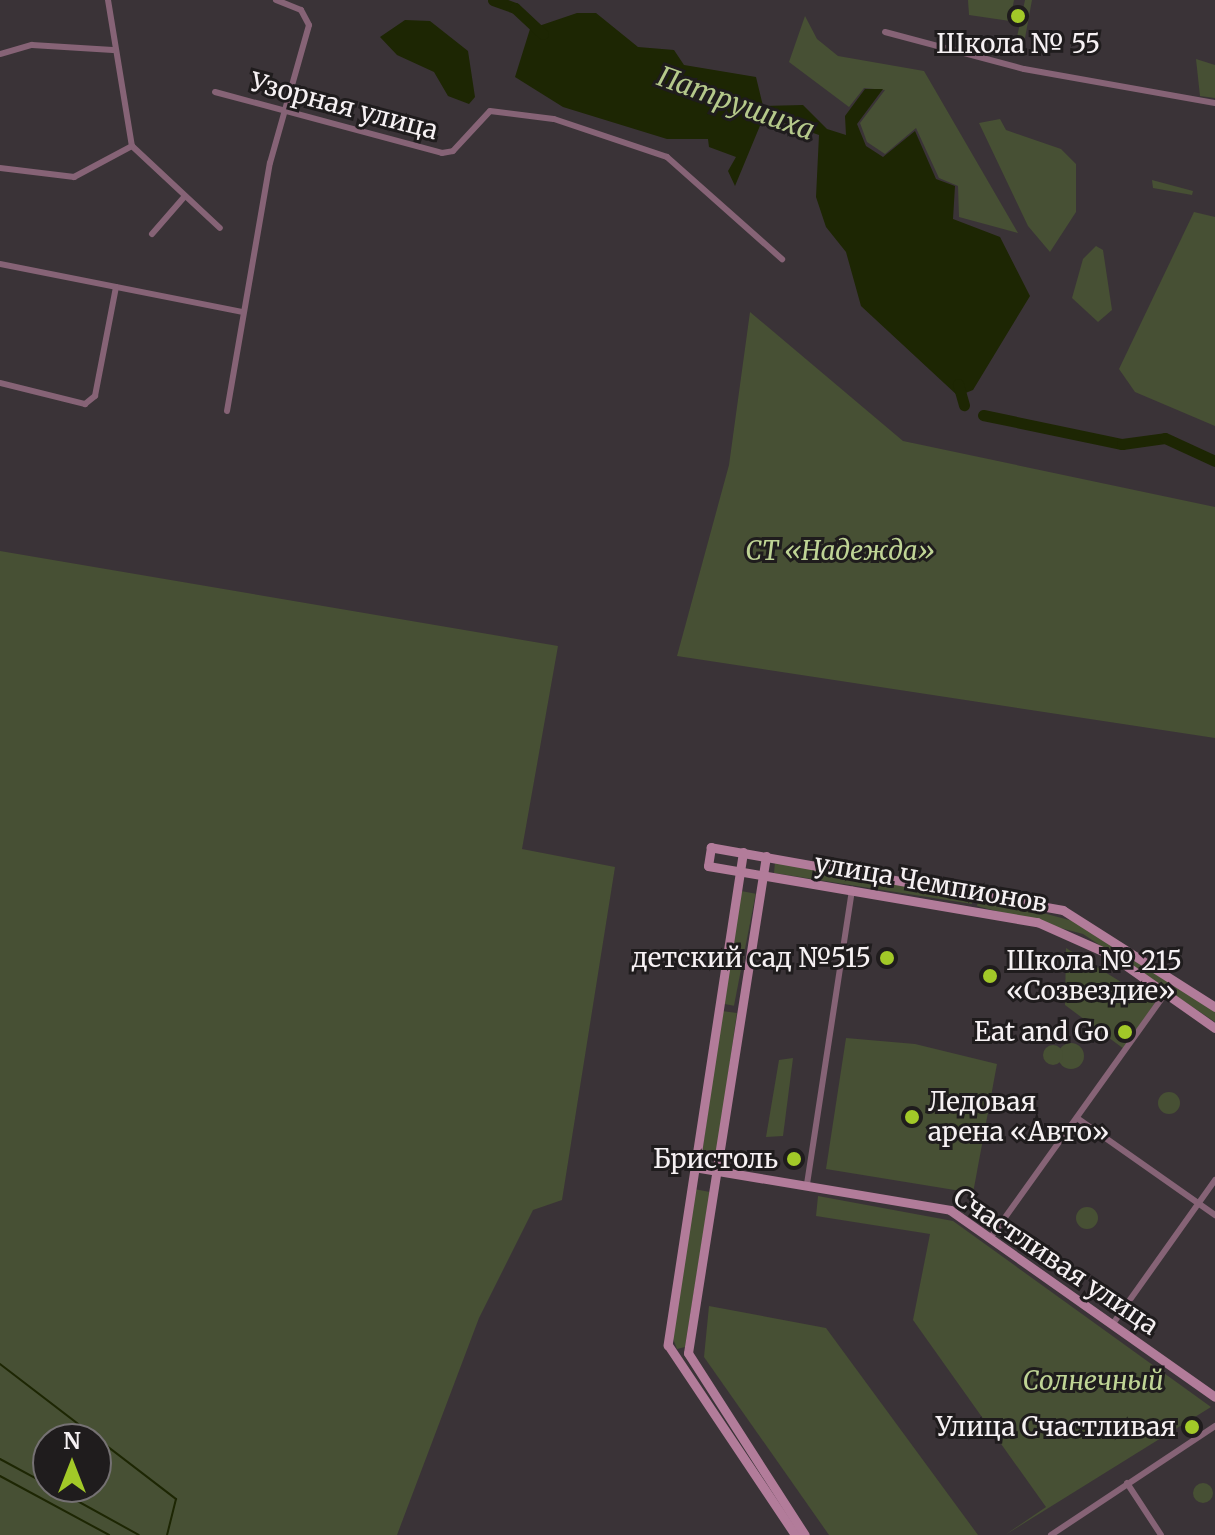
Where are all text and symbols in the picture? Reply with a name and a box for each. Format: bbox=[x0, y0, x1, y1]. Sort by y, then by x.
marker: Школа № 55 bbox=[1009, 7, 1027, 25]
place label: Школа № 55 bbox=[936, 28, 1100, 60]
water label: Патрушиха bbox=[653, 59, 819, 147]
street label: Узорная улица bbox=[247, 66, 441, 146]
park label: СТ «Надежда» bbox=[745, 535, 935, 567]
street label: улица Чемпионов bbox=[812, 847, 1050, 919]
place label: детский сад №515 bbox=[632, 942, 871, 974]
place label: Школа № 215 «Созвездие» bbox=[1006, 945, 1182, 1006]
marker: детский сад №515 bbox=[878, 949, 896, 967]
marker: Школа № 215 «Созвездие» bbox=[981, 967, 999, 985]
place label: Eat and Go bbox=[974, 1016, 1109, 1048]
marker: Eat and Go bbox=[1116, 1023, 1134, 1041]
place label: Ледовая арена «Авто» bbox=[928, 1086, 1109, 1148]
marker: Ледовая арена «Авто» bbox=[903, 1108, 921, 1126]
place label: Бристоль bbox=[653, 1143, 778, 1175]
marker: Бристоль bbox=[785, 1150, 803, 1168]
street label: Счастливая улица bbox=[948, 1181, 1164, 1341]
park label: Солнечный bbox=[1023, 1365, 1163, 1397]
place label: Улица Счастливая bbox=[936, 1411, 1176, 1443]
marker: Улица Счастливая bbox=[1183, 1418, 1201, 1436]
north arrow bbox=[32, 1423, 112, 1503]
text: N bbox=[63, 1427, 81, 1455]

